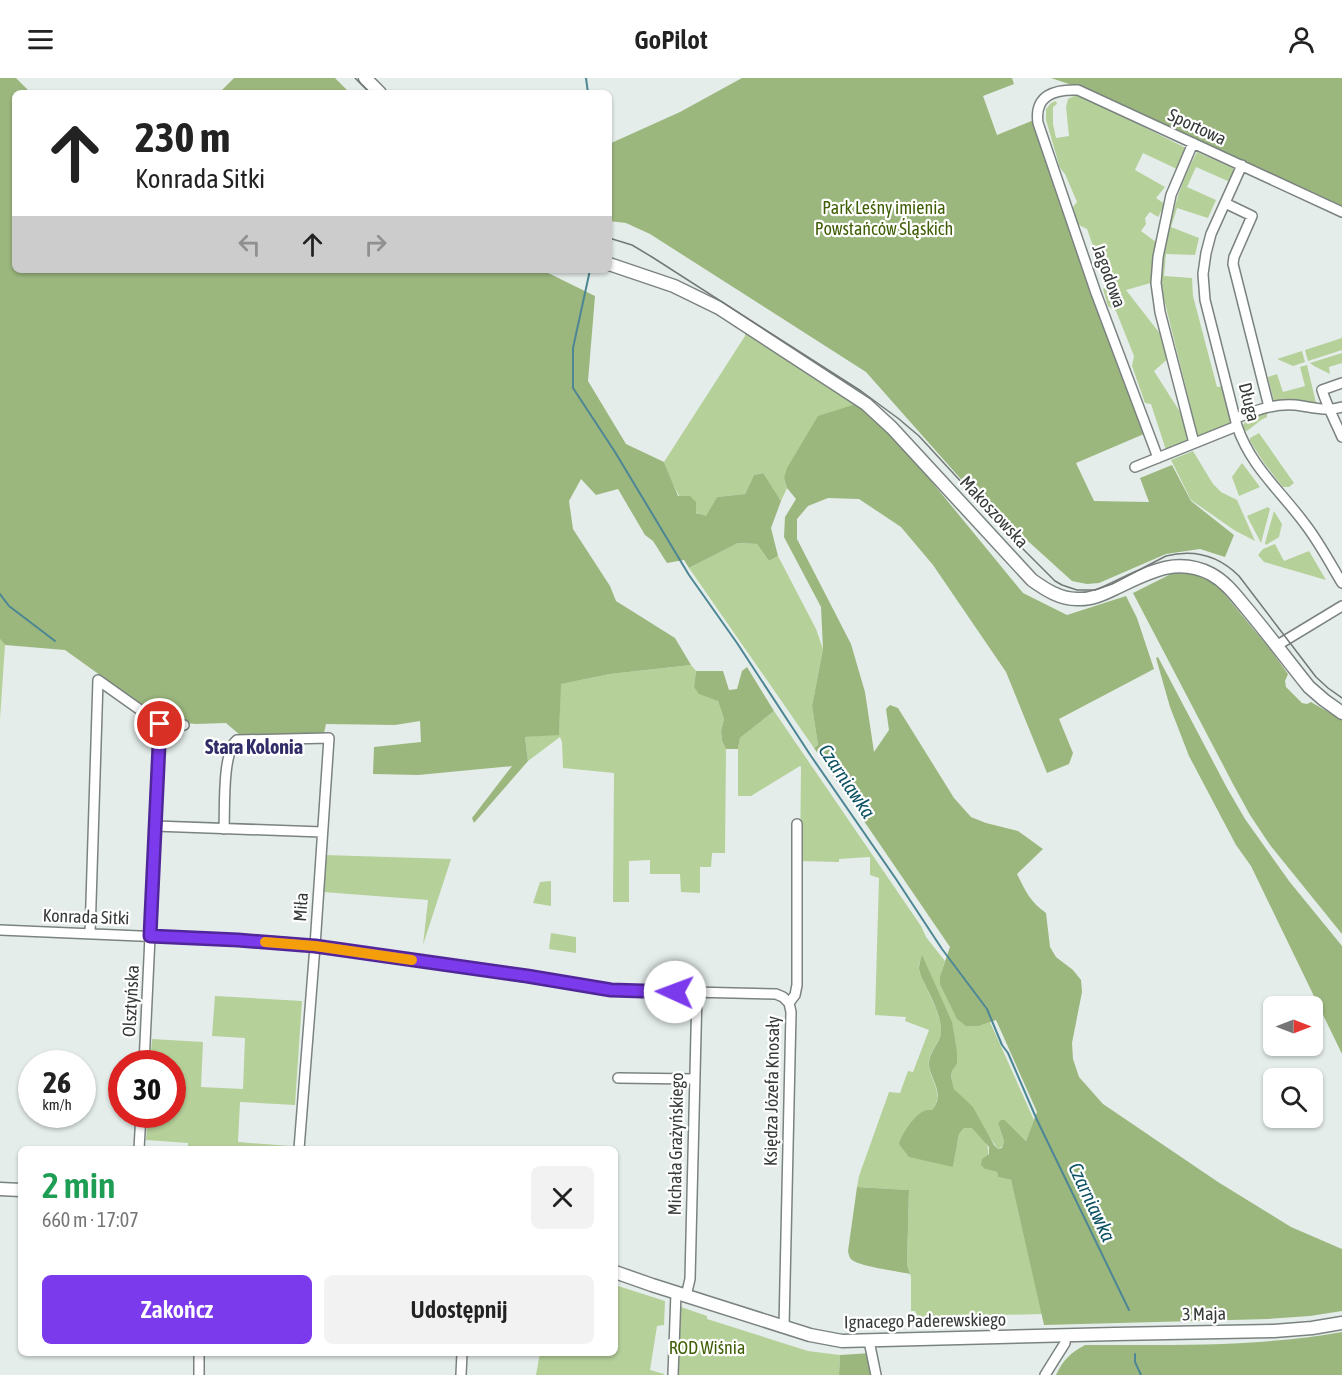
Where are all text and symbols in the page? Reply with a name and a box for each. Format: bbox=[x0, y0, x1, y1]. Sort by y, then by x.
icon: menu bbox=[24, 23, 57, 56]
icon: person bbox=[1285, 23, 1318, 56]
text: GoPilot bbox=[634, 24, 708, 55]
street label: Sportowa bbox=[1165, 104, 1230, 149]
text: 230 m bbox=[135, 113, 230, 161]
icon: ahead bbox=[36, 114, 114, 192]
text: Konrada Sitki bbox=[135, 163, 265, 194]
park label: Park Leśny imienia Powstańców Śląskich bbox=[815, 197, 953, 239]
icon: left bbox=[233, 228, 266, 261]
icon: ahead bbox=[296, 228, 329, 261]
icon: right bbox=[359, 228, 392, 261]
street label: Jagodowa bbox=[1088, 241, 1131, 310]
street label: Długa bbox=[1235, 380, 1264, 423]
street label: Makoszowska bbox=[956, 471, 1033, 552]
pin bbox=[134, 698, 185, 749]
icon: arrive bbox=[143, 707, 176, 740]
district label: Stara Kolonia bbox=[205, 735, 303, 758]
water label: Czarniawka bbox=[814, 739, 881, 822]
street label: Miła bbox=[289, 892, 312, 922]
street label: Konrada Sitki bbox=[42, 904, 130, 929]
position arrow bbox=[643, 960, 707, 1024]
street label: Olsztyńska bbox=[118, 964, 143, 1038]
north arrow bbox=[1263, 996, 1323, 1056]
map controls bbox=[1263, 996, 1323, 1128]
street label: Księdza Józefa Knosały bbox=[760, 1016, 783, 1166]
speed limit sign: 30 bbox=[108, 1050, 186, 1128]
text: 26 bbox=[43, 1065, 71, 1099]
button: search bbox=[1263, 1068, 1323, 1128]
street label: Michała Grażyńskiego bbox=[664, 1072, 687, 1216]
text: km/h bbox=[42, 1096, 72, 1113]
water label: Czarniawka bbox=[1064, 1159, 1121, 1245]
text: 2 min bbox=[42, 1164, 116, 1206]
button: close bbox=[531, 1166, 594, 1229]
text: 660 m · 17:07 bbox=[42, 1208, 139, 1231]
button: Zakończ bbox=[42, 1275, 312, 1344]
button: Udostępnij bbox=[324, 1275, 594, 1344]
street label: 3 Maja bbox=[1182, 1303, 1226, 1324]
street label: Ignacego Paderewskiego bbox=[844, 1309, 1006, 1332]
park label: ROD Wiśnia bbox=[669, 1337, 745, 1358]

